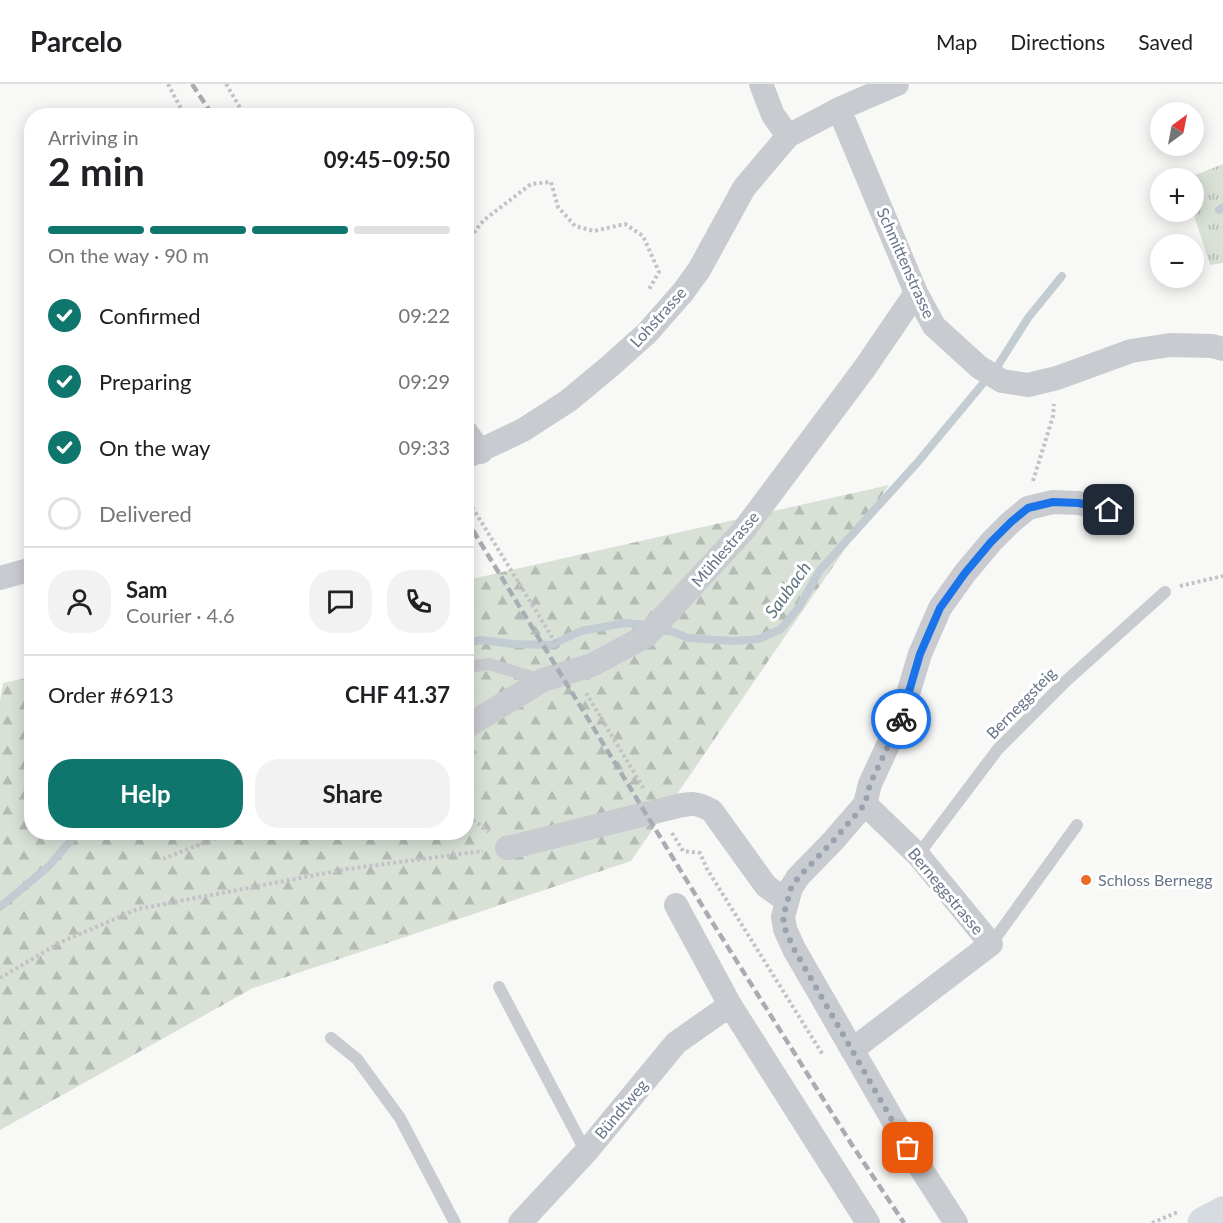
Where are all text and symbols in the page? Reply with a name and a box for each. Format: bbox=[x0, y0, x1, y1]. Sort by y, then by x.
text: Parcelo bbox=[30, 24, 122, 58]
text: Map bbox=[936, 29, 977, 54]
text: Directions bbox=[1010, 29, 1105, 54]
text: Saved bbox=[1138, 29, 1193, 54]
north arrow bbox=[1150, 102, 1204, 156]
map controls bbox=[1150, 102, 1204, 288]
text: Arriving in bbox=[48, 125, 139, 149]
text: 09:45–09:50 bbox=[324, 146, 450, 173]
text: 2 min bbox=[48, 148, 145, 194]
button: + bbox=[1150, 168, 1204, 222]
street label: Schmittenstrasse bbox=[874, 205, 939, 321]
button: − bbox=[1150, 234, 1204, 288]
text: On the way · 90 m bbox=[48, 243, 209, 267]
street label: Lohstrasse bbox=[626, 283, 690, 351]
icon: check bbox=[48, 299, 81, 332]
text: Confirmed bbox=[99, 302, 201, 329]
text: 09:22 bbox=[399, 303, 450, 327]
icon: check bbox=[48, 365, 81, 398]
text: Preparing bbox=[99, 368, 191, 395]
text: 09:29 bbox=[399, 369, 450, 393]
icon: check bbox=[48, 431, 81, 464]
text: On the way bbox=[99, 434, 210, 461]
text: 09:33 bbox=[399, 435, 450, 459]
pin bbox=[1083, 484, 1134, 535]
icon: home bbox=[1092, 493, 1125, 526]
text: Delivered bbox=[99, 500, 192, 527]
street label: Mühlestrasse bbox=[687, 507, 762, 590]
water label: Saubach bbox=[759, 557, 815, 622]
button: person bbox=[48, 570, 111, 633]
button: chat bbox=[309, 570, 372, 633]
button: phone bbox=[387, 570, 450, 633]
text: Sam bbox=[126, 576, 168, 603]
text: Courier · 4.6 bbox=[126, 603, 235, 627]
street label: Berneggsteig bbox=[982, 663, 1059, 742]
text: Order #6913 bbox=[48, 681, 174, 708]
text: CHF 41.37 bbox=[345, 681, 450, 708]
courier bbox=[871, 689, 931, 749]
icon: bike bbox=[885, 703, 918, 736]
button: Help bbox=[48, 759, 243, 828]
button: Share bbox=[255, 759, 450, 828]
street label: Berneggstrasse bbox=[905, 844, 988, 938]
place label: Schloss Bernegg bbox=[1098, 870, 1212, 889]
marker: Schloss Bernegg bbox=[1079, 873, 1093, 887]
street label: Bündtweg bbox=[590, 1075, 651, 1142]
pin bbox=[882, 1122, 933, 1173]
icon: bag bbox=[891, 1131, 924, 1164]

